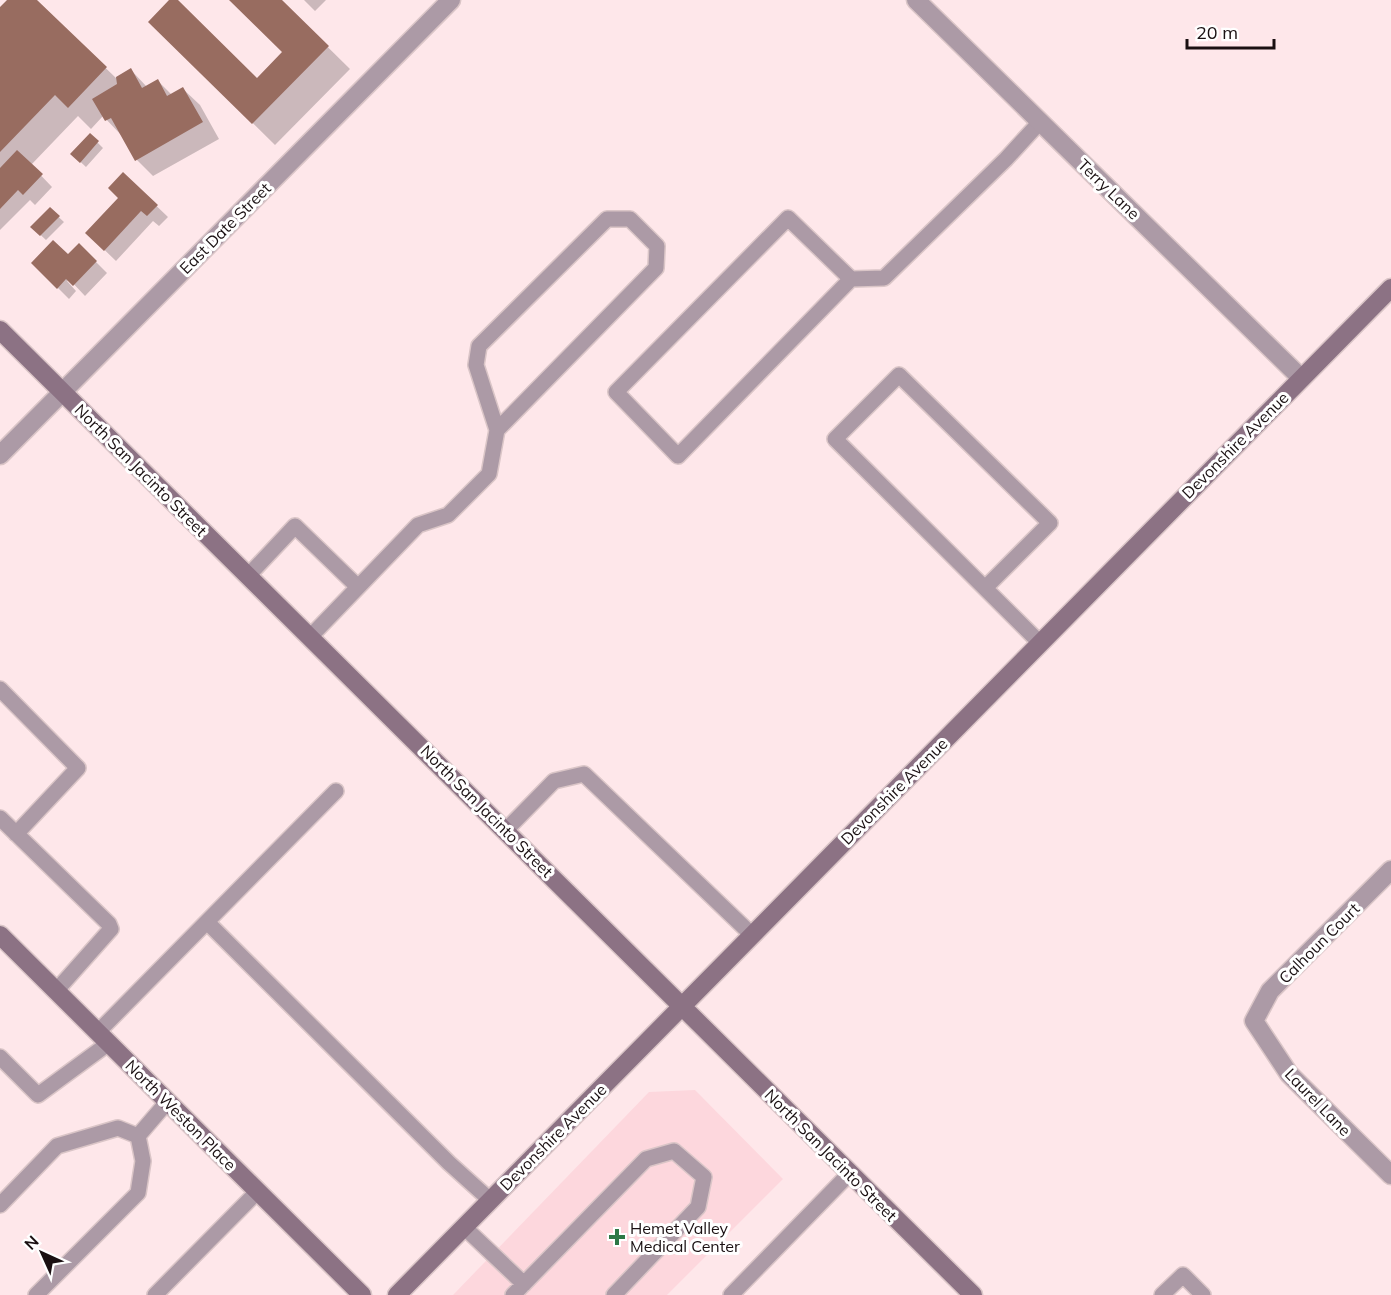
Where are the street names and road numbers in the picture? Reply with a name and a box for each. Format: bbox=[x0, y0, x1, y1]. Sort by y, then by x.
street label: Terry Lane bbox=[1074, 155, 1144, 223]
street label: East Date Street bbox=[175, 178, 275, 278]
street label: Devonshire Avenue bbox=[1177, 387, 1293, 503]
street label: North San Jacinto Street bbox=[71, 400, 212, 541]
street label: Devonshire Avenue bbox=[836, 733, 952, 849]
street label: North San Jacinto Street bbox=[417, 741, 558, 882]
street label: Calhoun Court bbox=[1274, 898, 1364, 988]
street label: North Weston Place bbox=[121, 1055, 241, 1175]
street label: Laurel Lane bbox=[1281, 1064, 1355, 1140]
street label: Devonshire Avenue bbox=[495, 1079, 611, 1195]
street label: North San Jacinto Street bbox=[761, 1085, 902, 1226]

